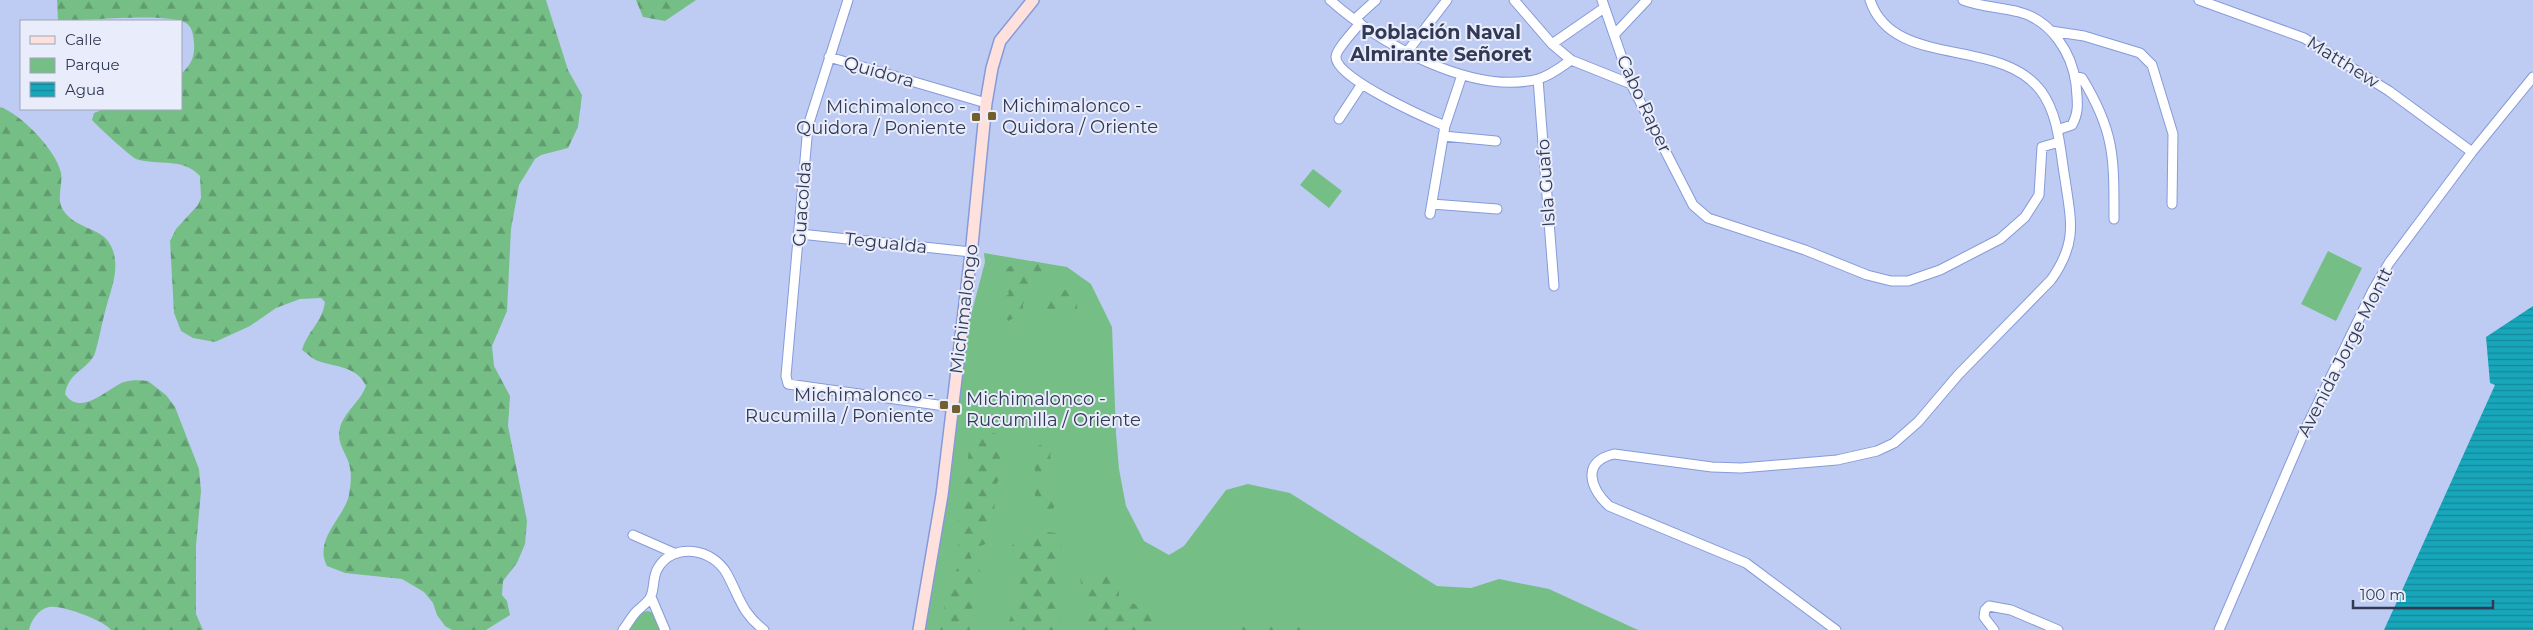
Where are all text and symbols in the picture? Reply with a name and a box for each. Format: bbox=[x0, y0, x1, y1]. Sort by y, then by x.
legend bbox=[20, 20, 182, 110]
district label: Población Naval Almirante Señoret bbox=[1349, 21, 1532, 66]
text: Calle bbox=[65, 30, 102, 49]
street label: Matthew bbox=[2303, 31, 2383, 93]
street label: Quidora bbox=[841, 51, 917, 93]
street label: Cabo Raper bbox=[1612, 52, 1676, 156]
text: Parque bbox=[65, 55, 120, 74]
text: Agua bbox=[65, 80, 105, 99]
place label: Michimalonco - Quidora / Oriente bbox=[1002, 95, 1158, 138]
place label: Michimalonco - Quidora / Poniente bbox=[796, 96, 966, 139]
marker: Michimalonco - Quidora / Oriente bbox=[986, 110, 998, 122]
marker: Michimalonco - Quidora / Poniente bbox=[970, 111, 982, 123]
street label: Isla Guafo bbox=[1532, 138, 1560, 228]
street label: Guacolda bbox=[788, 161, 816, 247]
street label: Tegualda bbox=[844, 228, 928, 258]
street label: Michimalongo bbox=[945, 243, 983, 375]
street label: Avenida Jorge Montt bbox=[2293, 263, 2397, 441]
place label: Michimalonco - Rucumilla / Poniente bbox=[745, 384, 934, 427]
place label: Michimalonco - Rucumilla / Oriente bbox=[966, 388, 1141, 431]
marker: Michimalonco - Rucumilla / Poniente bbox=[938, 399, 950, 411]
marker: Michimalonco - Rucumilla / Oriente bbox=[950, 403, 962, 415]
scale bar bbox=[2353, 578, 2493, 610]
text: 100 m bbox=[2360, 585, 2405, 604]

